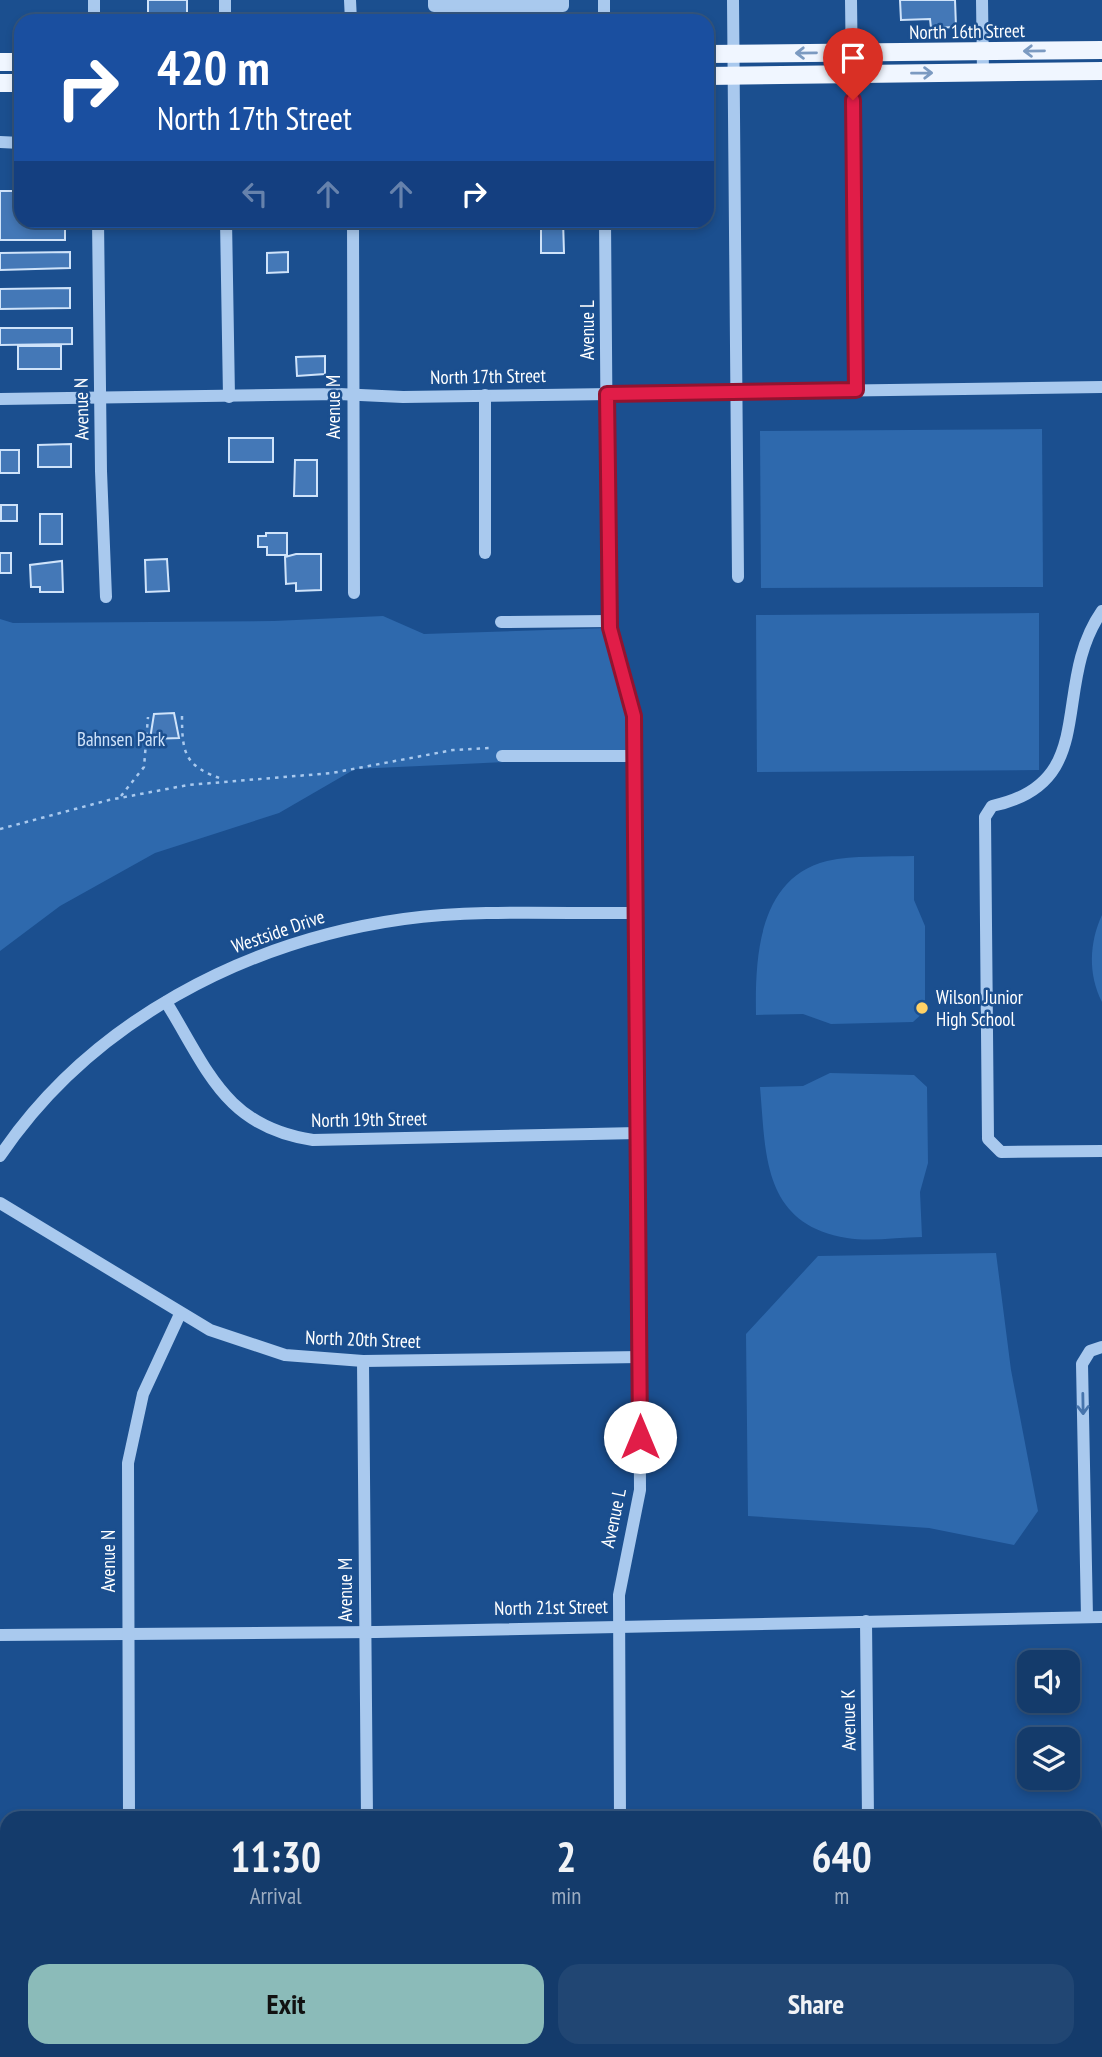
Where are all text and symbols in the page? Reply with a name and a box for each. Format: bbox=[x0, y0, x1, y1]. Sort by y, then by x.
street label: North 16th Street bbox=[909, 18, 1026, 44]
pin bbox=[823, 28, 883, 100]
text: 420 m bbox=[157, 35, 270, 99]
icon: arrive bbox=[834, 39, 872, 77]
icon: right bbox=[42, 42, 133, 133]
one-way arrow bbox=[1023, 44, 1046, 58]
one-way arrow bbox=[795, 47, 818, 60]
one-way arrow bbox=[910, 67, 933, 80]
text: North 17th Street bbox=[157, 97, 352, 139]
icon: left bbox=[236, 175, 274, 213]
icon: ahead bbox=[309, 175, 347, 213]
icon: ahead bbox=[382, 175, 420, 213]
icon: right bbox=[455, 175, 493, 213]
street label: Avenue L bbox=[575, 300, 599, 360]
street label: North 17th Street bbox=[430, 363, 547, 389]
street label: Avenue M bbox=[321, 375, 345, 439]
street label: Avenue N bbox=[68, 378, 94, 440]
park label: Bahnsen Park bbox=[77, 727, 166, 751]
street label: Westside Drive bbox=[228, 904, 328, 958]
place label: Wilson Junior High School bbox=[936, 985, 1024, 1031]
marker: Wilson Junior High School bbox=[914, 1000, 930, 1016]
street label: North 19th Street bbox=[311, 1106, 428, 1132]
street label: North 20th Street bbox=[305, 1325, 422, 1353]
one-way arrow bbox=[1076, 1393, 1090, 1416]
position arrow bbox=[603, 1400, 677, 1474]
street label: Avenue L bbox=[595, 1486, 631, 1550]
street label: Avenue N bbox=[96, 1530, 120, 1592]
street label: Avenue M bbox=[333, 1558, 357, 1622]
street label: North 21st Street bbox=[494, 1594, 609, 1620]
map controls bbox=[1017, 1650, 1080, 1790]
button: sound bbox=[1017, 1650, 1080, 1713]
street label: Avenue K bbox=[835, 1689, 861, 1751]
button: layers bbox=[1017, 1727, 1080, 1790]
text: 11:30 bbox=[230, 1829, 321, 1884]
text: 2 bbox=[556, 1829, 576, 1884]
text: 640 bbox=[812, 1829, 872, 1884]
text: Arrival bbox=[250, 1881, 302, 1910]
text: min bbox=[551, 1881, 581, 1910]
text: m bbox=[834, 1881, 849, 1910]
button: Exit bbox=[28, 1964, 544, 2044]
button: Share bbox=[558, 1964, 1074, 2044]

